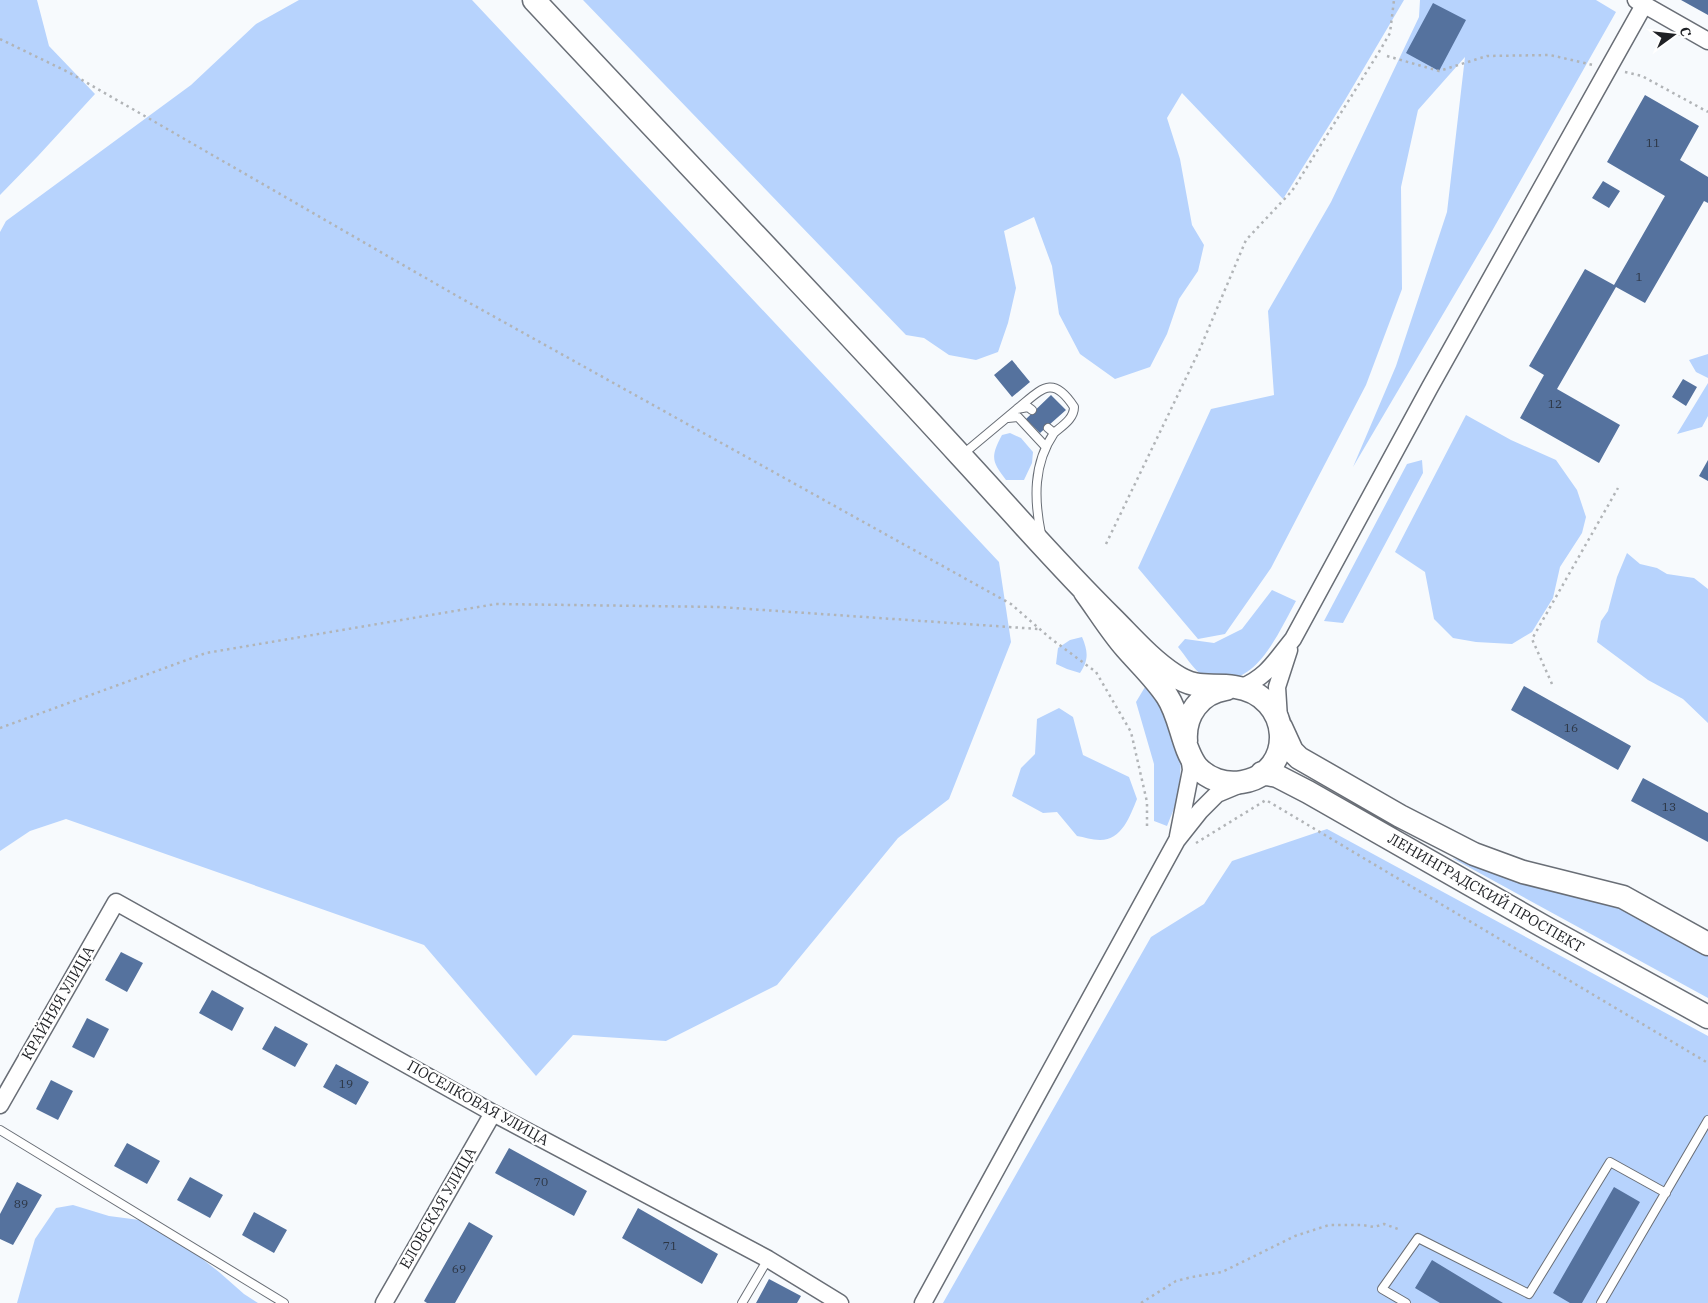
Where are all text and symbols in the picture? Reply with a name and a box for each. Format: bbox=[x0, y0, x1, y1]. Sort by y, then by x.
north arrow bbox=[1648, 10, 1698, 60]
text: С bbox=[1676, 25, 1695, 38]
house number: 11 bbox=[1646, 135, 1660, 150]
house number: 1 bbox=[1635, 269, 1643, 284]
house number: 12 bbox=[1548, 396, 1562, 411]
house number: 16 bbox=[1564, 720, 1578, 735]
house number: 13 bbox=[1662, 799, 1676, 814]
street label: ЛЕНИНГРАДСКИЙ ПРОСПЕКТ bbox=[1385, 829, 1588, 957]
street label: КРАЙНЯЯ УЛИЦА bbox=[17, 942, 98, 1063]
street label: ПОСЕЛКОВАЯ УЛИЦА bbox=[404, 1056, 553, 1150]
house number: 19 bbox=[339, 1076, 353, 1091]
street label: ЕЛОВСКАЯ УЛИЦА bbox=[395, 1143, 480, 1272]
house number: 70 bbox=[534, 1174, 548, 1189]
house number: 89 bbox=[14, 1196, 28, 1211]
house number: 71 bbox=[663, 1238, 677, 1253]
house number: 69 bbox=[452, 1261, 466, 1276]

